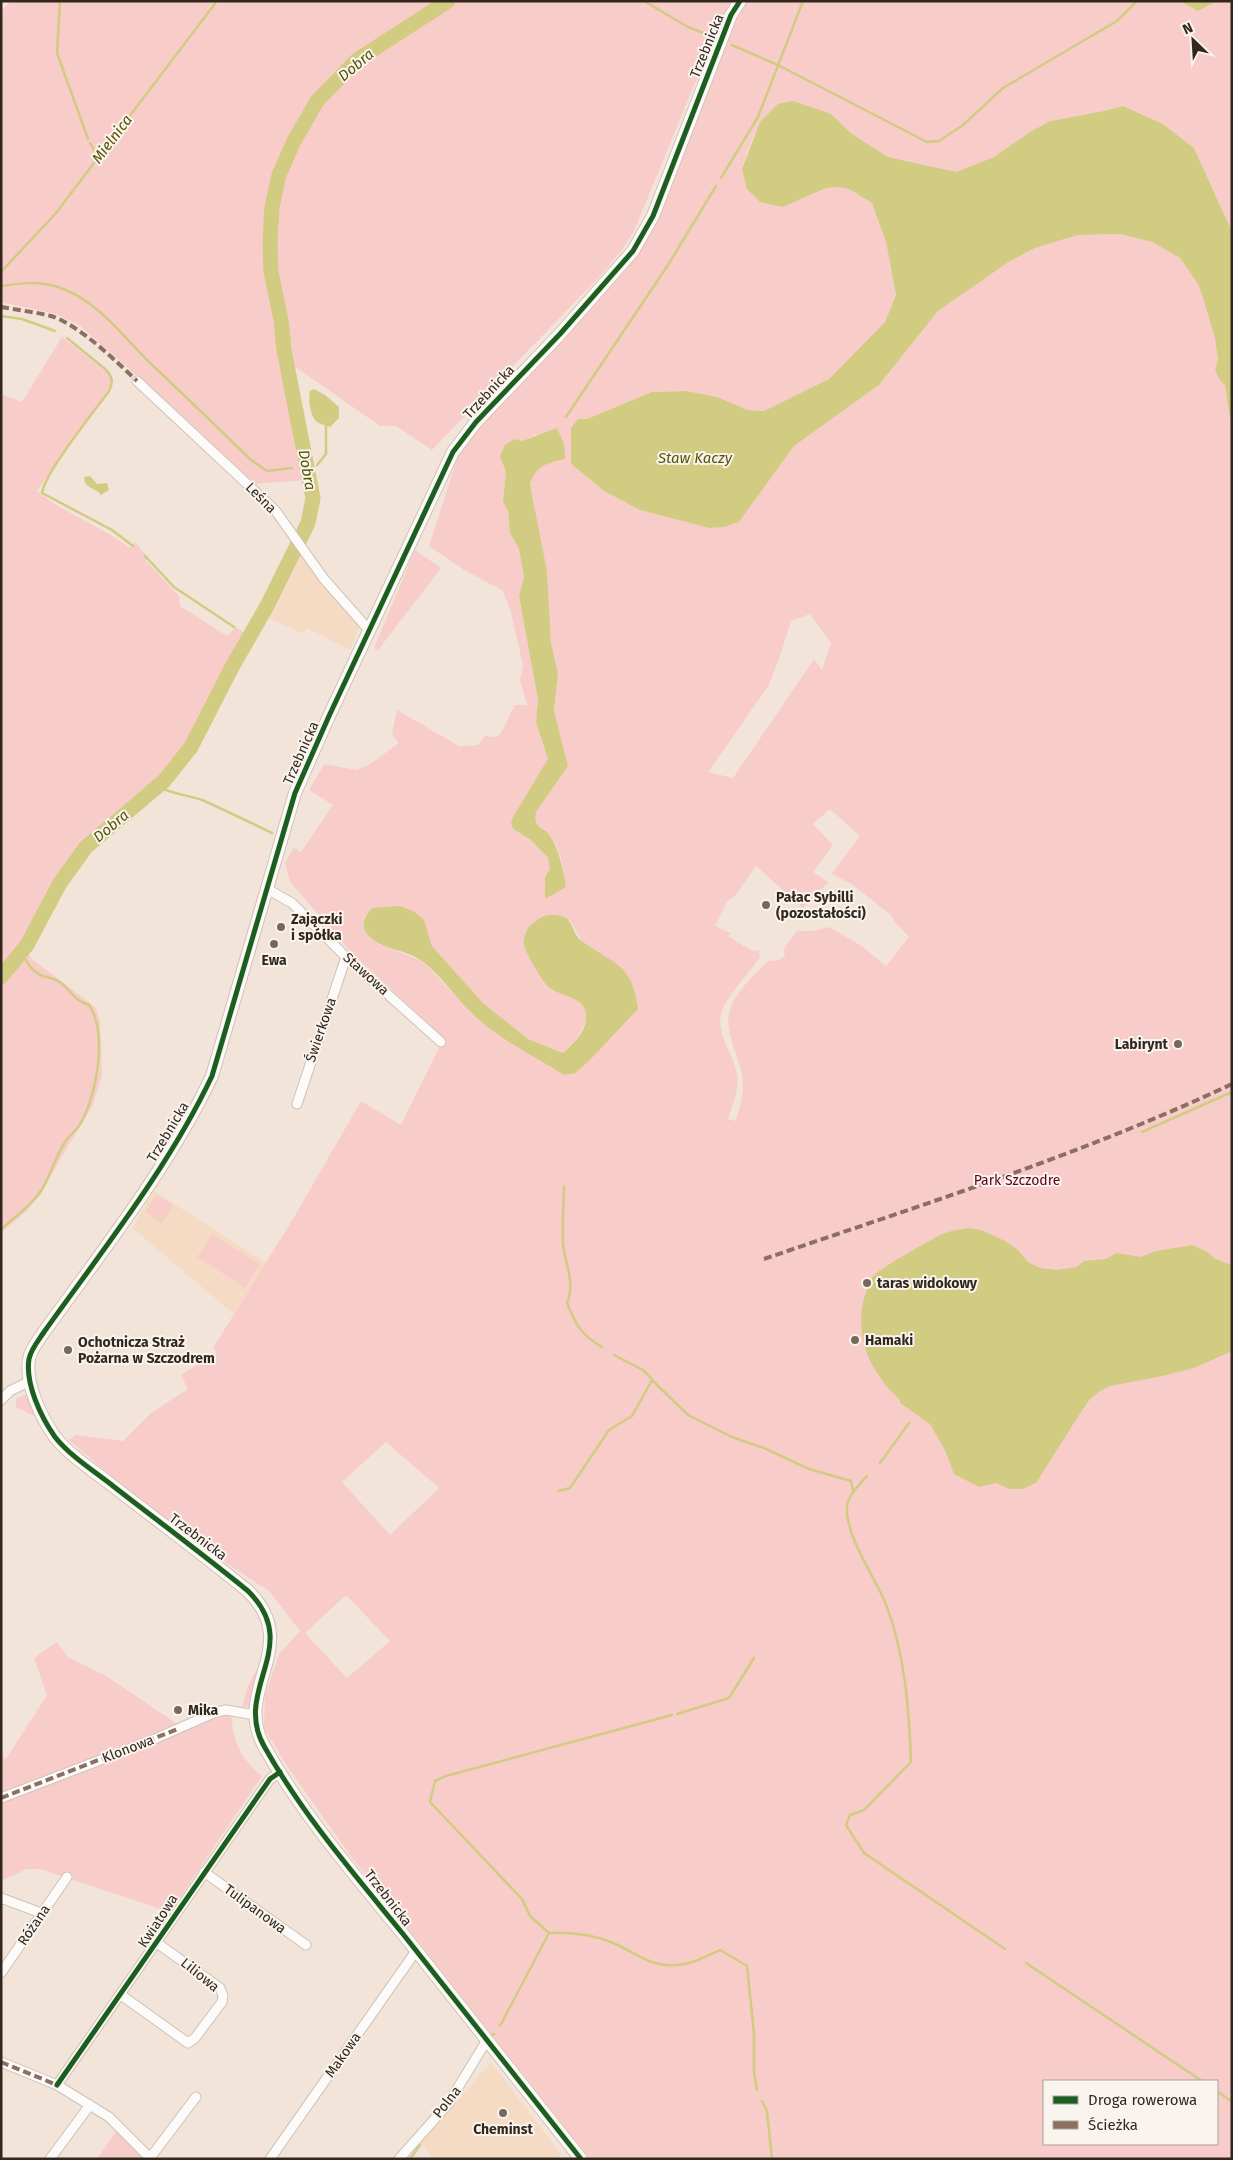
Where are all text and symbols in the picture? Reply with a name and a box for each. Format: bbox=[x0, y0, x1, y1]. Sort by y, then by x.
street label: Trzebnicka bbox=[686, 12, 728, 80]
north arrow bbox=[1168, 15, 1218, 65]
text: N bbox=[1180, 19, 1196, 38]
water label: Dobra bbox=[335, 45, 377, 85]
water label: Mielnica bbox=[88, 111, 136, 167]
street label: Trzebnicka bbox=[460, 362, 518, 422]
water label: Dobra bbox=[295, 448, 319, 492]
water label: Staw Kaczy bbox=[657, 449, 733, 467]
street label: Leśna bbox=[242, 479, 280, 517]
street label: Trzebnicka bbox=[280, 719, 322, 787]
water label: Dobra bbox=[90, 806, 132, 846]
place label: Pałac Sybilli (pozostałości) bbox=[776, 889, 866, 922]
marker: Pałac Sybilli (pozostałości) bbox=[760, 899, 772, 911]
place label: Zajączki i spółka bbox=[291, 911, 342, 944]
marker: Zajączki i spółka bbox=[275, 921, 287, 933]
marker: Ewa bbox=[268, 938, 280, 950]
street label: Stawowa bbox=[340, 949, 392, 999]
place label: Ewa bbox=[261, 952, 287, 969]
street label: Świerkowa bbox=[301, 995, 340, 1065]
place label: Labirynt bbox=[1115, 1036, 1169, 1053]
marker: Labirynt bbox=[1172, 1038, 1184, 1050]
street label: Trzebnicka bbox=[143, 1099, 193, 1165]
park label: Park Szczodre bbox=[974, 1172, 1060, 1189]
place label: taras widokowy bbox=[877, 1275, 978, 1292]
marker: taras widokowy bbox=[861, 1277, 873, 1289]
place label: Hamaki bbox=[865, 1332, 913, 1349]
place label: Ochotnicza Straż Pożarna w Szczodrem bbox=[78, 1334, 215, 1367]
marker: Hamaki bbox=[849, 1334, 861, 1346]
marker: Ochotnicza Straż Pożarna w Szczodrem bbox=[62, 1344, 74, 1356]
street label: Trzebnicka bbox=[166, 1510, 230, 1564]
place label: Mika bbox=[188, 1702, 218, 1719]
marker: Mika bbox=[172, 1704, 184, 1716]
street label: Klonowa bbox=[100, 1731, 156, 1767]
street label: Trzebnicka bbox=[361, 1866, 415, 1930]
street label: Tulipanowa bbox=[221, 1881, 289, 1937]
street label: Kwiatowa bbox=[134, 1891, 182, 1951]
street label: Różana bbox=[14, 1901, 54, 1949]
street label: Liliowa bbox=[177, 1954, 223, 1996]
street label: Makowa bbox=[321, 2029, 365, 2081]
legend bbox=[1043, 2080, 1218, 2145]
street label: Polna bbox=[429, 2083, 465, 2121]
text: Droga rowerowa bbox=[1088, 2091, 1197, 2109]
marker: Cheminst bbox=[497, 2107, 509, 2119]
text: Ścieżka bbox=[1088, 2116, 1138, 2134]
place label: Cheminst bbox=[473, 2121, 533, 2138]

